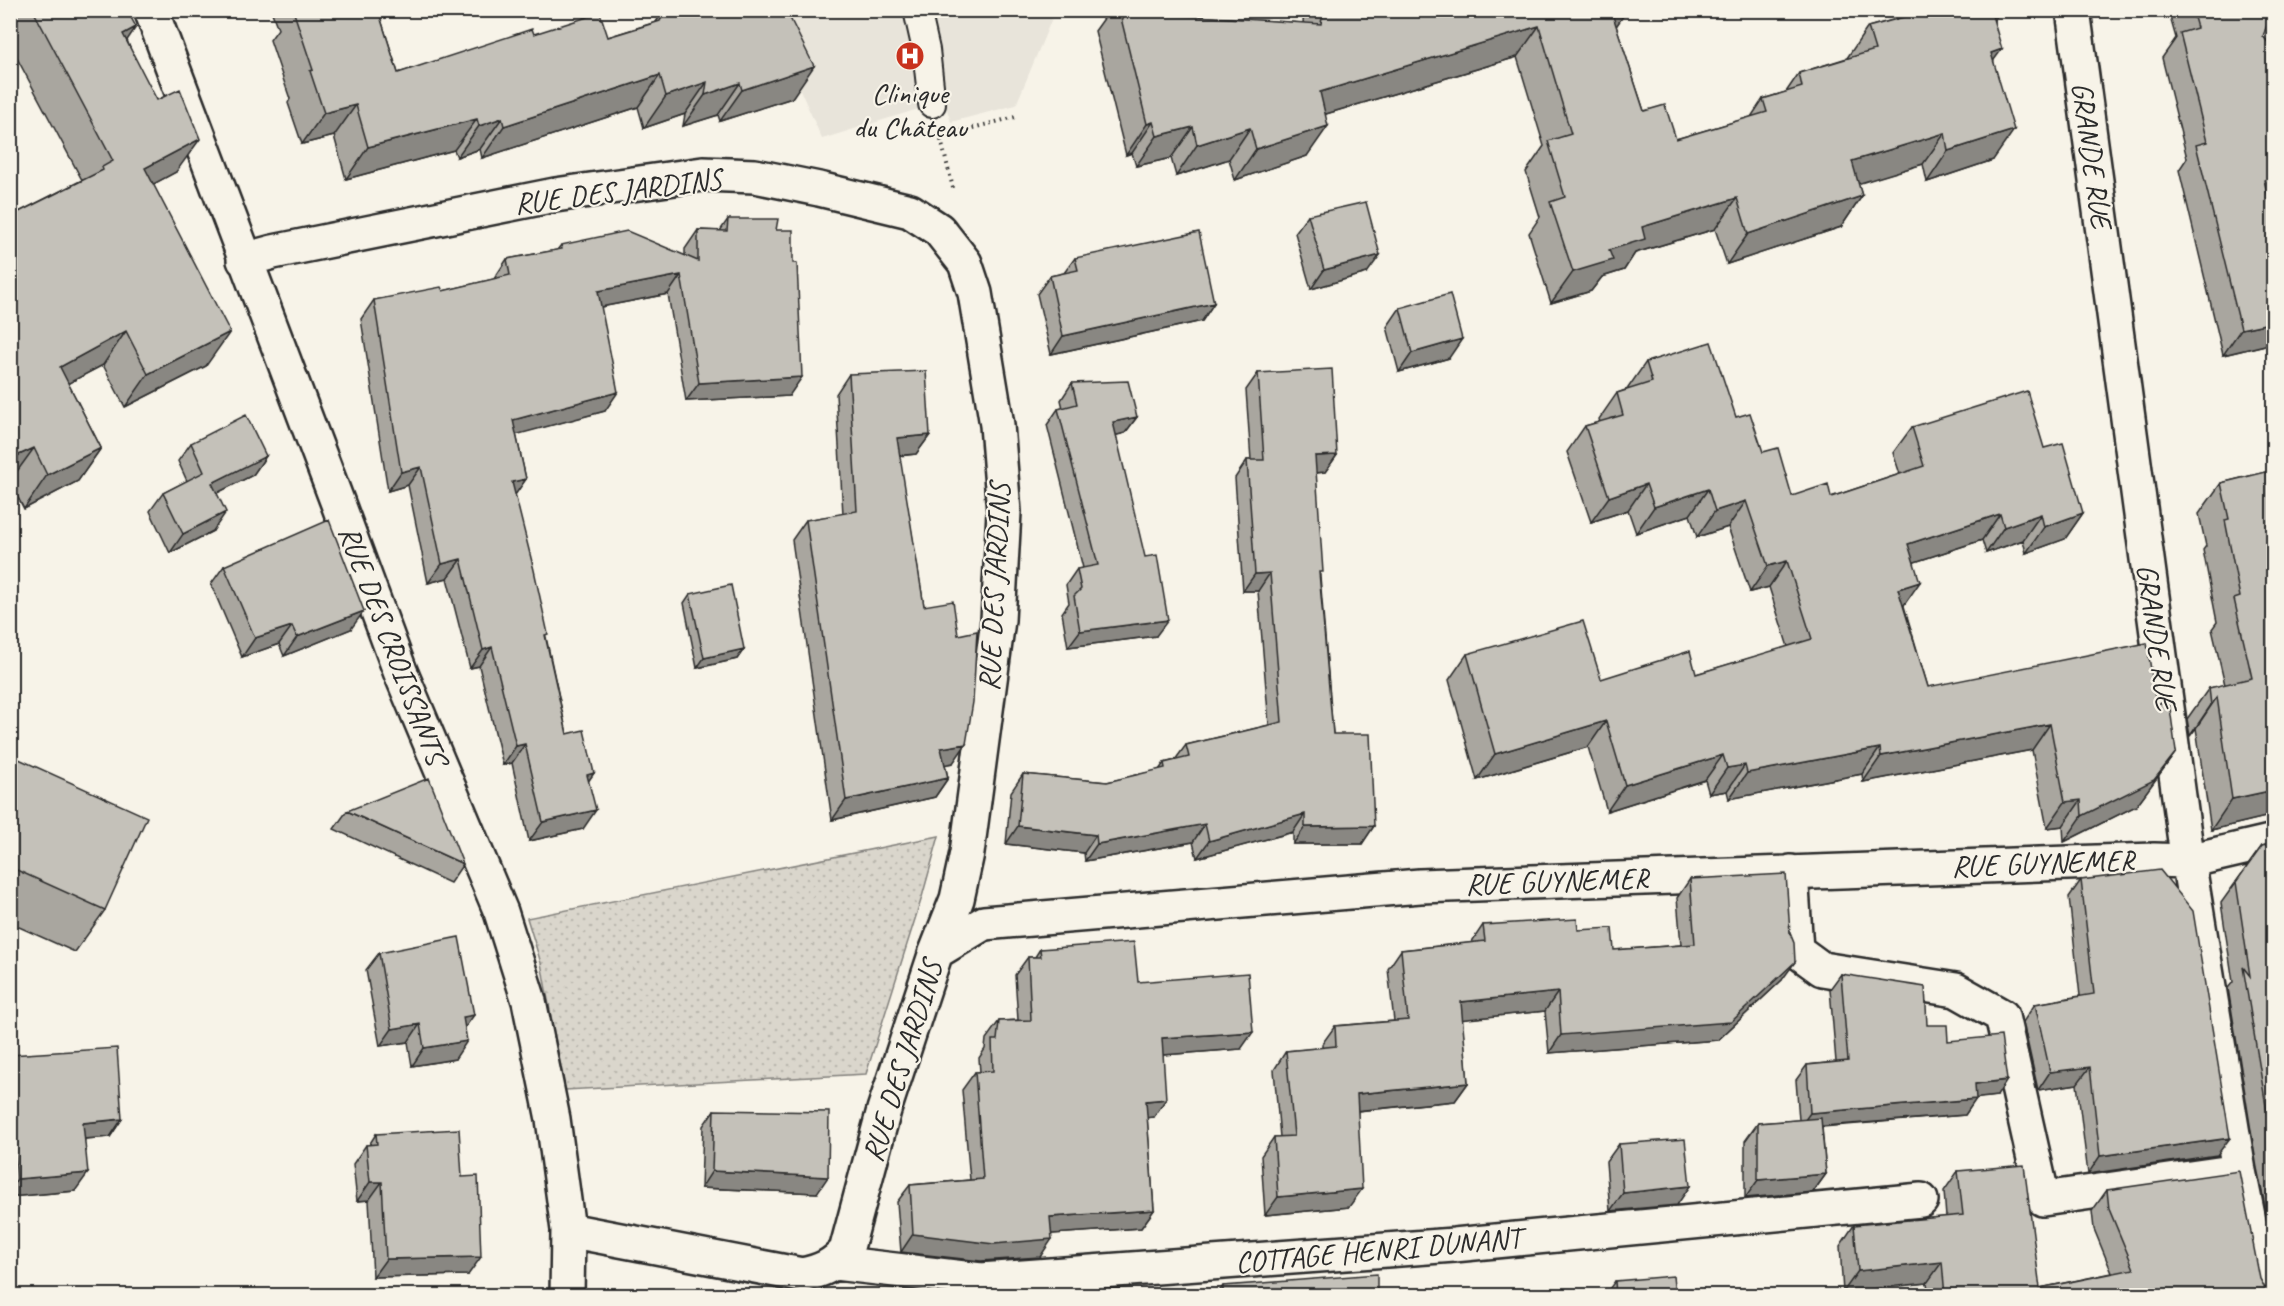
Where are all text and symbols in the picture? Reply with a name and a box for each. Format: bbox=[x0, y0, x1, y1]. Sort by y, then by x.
hospital icon: Clinique du Château bbox=[894, 40, 926, 72]
place label: Clinique du Château bbox=[853, 74, 969, 146]
street label: GRANDE RUE bbox=[2063, 80, 2122, 234]
street label: RUE DES JARDINS bbox=[512, 159, 727, 223]
street label: RUE DES JARDINS bbox=[970, 479, 1019, 692]
street label: RUE DES CROISSANTS bbox=[330, 520, 458, 775]
street label: GRANDE RUE bbox=[2128, 562, 2187, 716]
street label: RUE GUYNEMER bbox=[1951, 841, 2137, 885]
street label: RUE GUYNEMER bbox=[1465, 859, 1651, 903]
street label: RUE DES JARDINS bbox=[853, 953, 952, 1166]
street label: COTTAGE HENRI DUNANT bbox=[1234, 1218, 1529, 1281]

